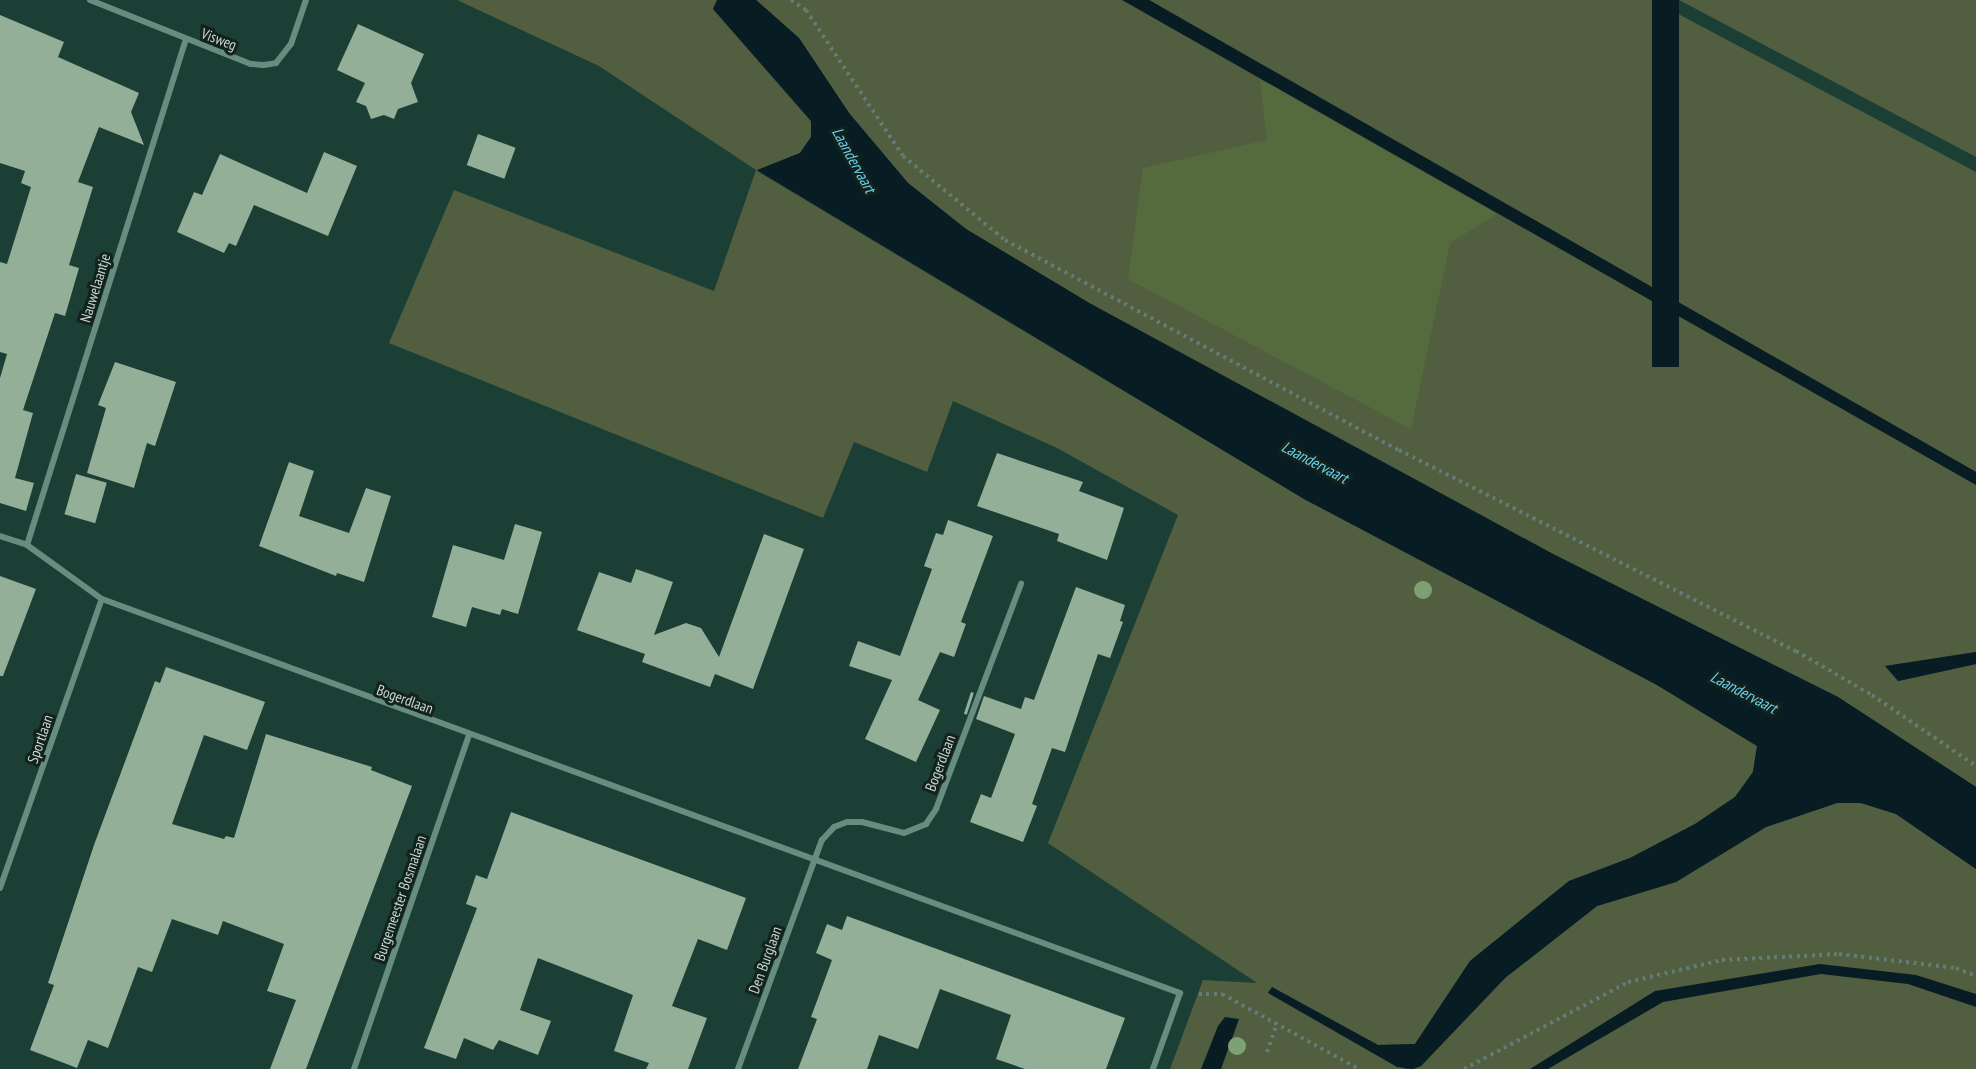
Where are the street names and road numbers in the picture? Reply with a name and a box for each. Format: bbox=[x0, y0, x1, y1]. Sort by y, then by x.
street label: Visweg bbox=[199, 24, 239, 54]
street label: Nauwelaantje bbox=[76, 251, 114, 325]
street label: Bogerdlaan bbox=[374, 680, 436, 718]
street label: Sportlaan bbox=[23, 712, 57, 766]
street label: Bogerdlaan bbox=[921, 732, 959, 794]
street label: Burgemeester Bosmalaan bbox=[370, 833, 430, 963]
street label: Den Burglaan bbox=[745, 924, 785, 996]

